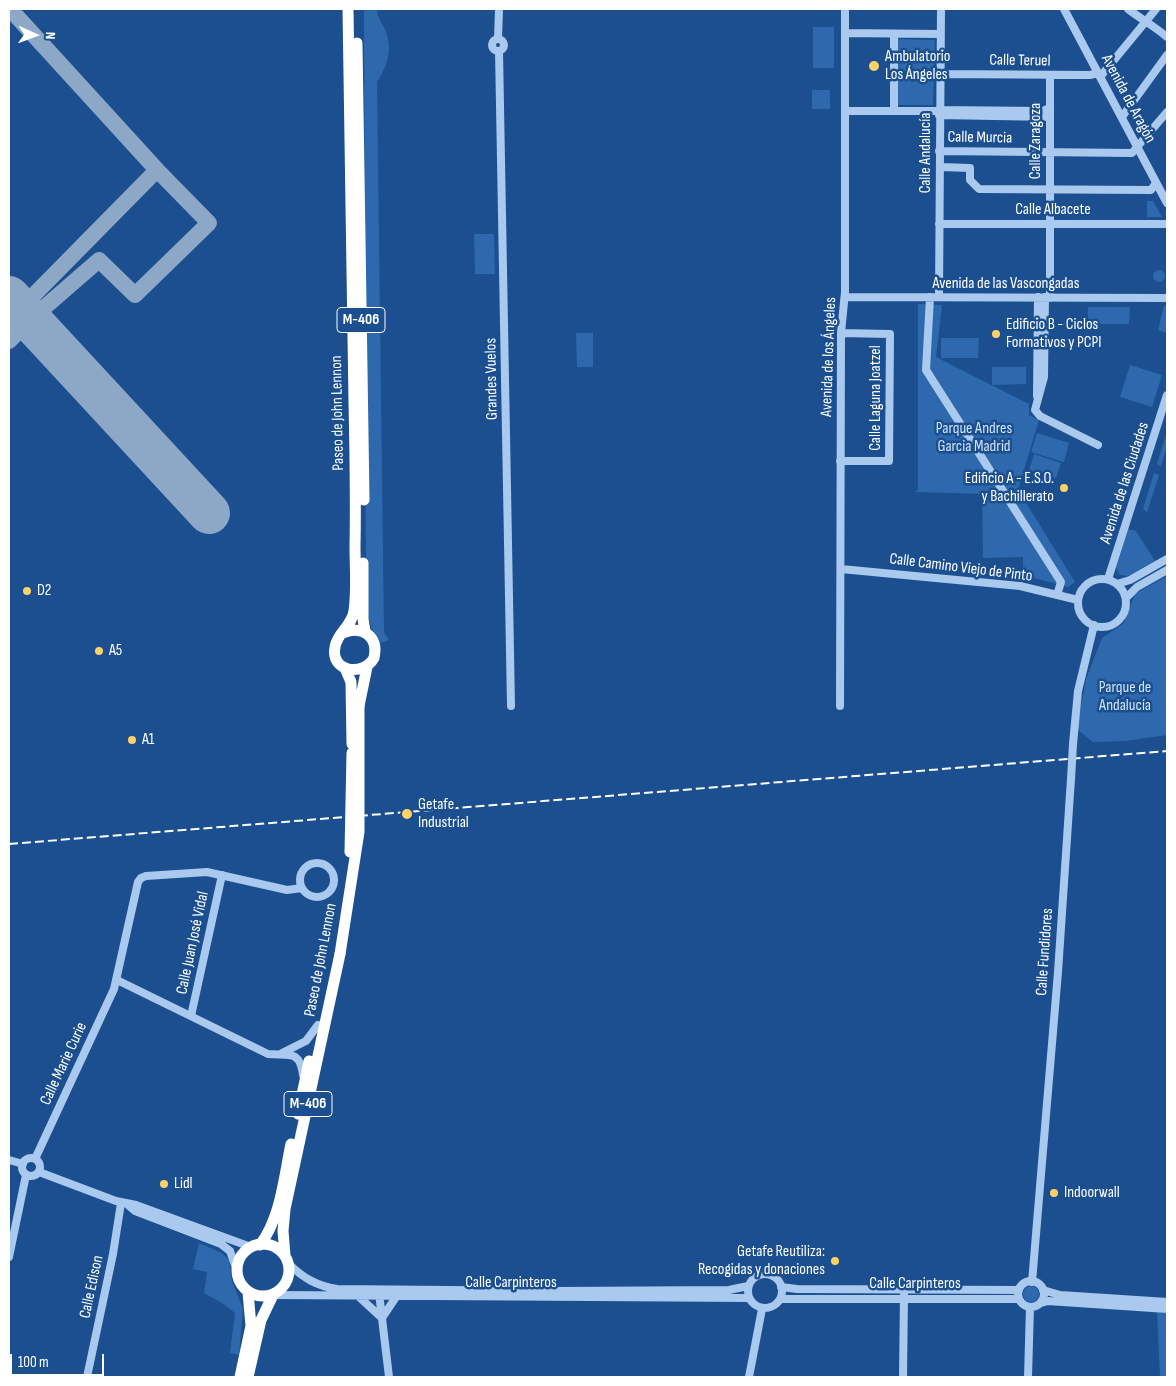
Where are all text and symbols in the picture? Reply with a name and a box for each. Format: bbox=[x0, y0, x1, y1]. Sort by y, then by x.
north arrow bbox=[10, 10, 60, 60]
text: N bbox=[42, 31, 59, 40]
place label: Ambulatorio Los Ángeles bbox=[885, 47, 950, 85]
street label: Calle Teruel bbox=[989, 51, 1051, 71]
street label: Avenida de Aragón bbox=[1097, 51, 1159, 147]
marker: Ambulatorio Los Ángeles bbox=[867, 59, 881, 73]
street label: Calle Zaragoza bbox=[1026, 103, 1046, 179]
street label: Calle Andalucía bbox=[916, 113, 936, 193]
street label: Calle Murcia bbox=[948, 128, 1012, 148]
street label: Calle Albacete bbox=[1015, 200, 1091, 220]
street label: Avenida de las Vascongadas bbox=[933, 274, 1079, 294]
street label: Avenida de los Ángeles bbox=[817, 297, 841, 417]
road number: M-406 bbox=[337, 308, 385, 332]
place label: Edificio B - Ciclos Formativos y PCPI bbox=[1006, 315, 1102, 353]
marker: Edificio B - Ciclos Formativos y PCPI bbox=[990, 328, 1002, 340]
street label: Grandes Vuelos bbox=[482, 338, 502, 420]
street label: Calle Laguna Joatzel bbox=[866, 345, 886, 451]
street label: Paseo de John Lennon bbox=[327, 355, 349, 471]
park label: Parque Andres Garcia Madrid bbox=[936, 419, 1012, 457]
street label: Avenida de las Ciudades bbox=[1096, 420, 1154, 546]
place label: Edificio A - E.S.O. y Bachillerato bbox=[965, 469, 1054, 507]
marker: Edificio A - E.S.O. y Bachillerato bbox=[1058, 482, 1070, 494]
street label: Calle Camino Viejo de Pinto bbox=[888, 550, 1034, 586]
place label: D2 bbox=[37, 581, 51, 601]
marker: D2 bbox=[21, 585, 33, 597]
place label: A5 bbox=[109, 641, 122, 661]
marker: A5 bbox=[93, 645, 105, 657]
park label: Parque de Andalucía bbox=[1099, 678, 1151, 716]
place label: A1 bbox=[142, 730, 154, 750]
marker: A1 bbox=[126, 734, 138, 746]
place label: Getafe Industrial bbox=[418, 795, 469, 833]
marker: Getafe Industrial bbox=[400, 807, 414, 821]
street label: Calle Juan José Vidal bbox=[173, 890, 213, 996]
street label: Paseo de John Lennon bbox=[301, 902, 341, 1018]
street label: Calle Fundidores bbox=[1032, 908, 1058, 996]
street label: Calle Marie Curie bbox=[36, 1020, 92, 1108]
road number: M-406 bbox=[284, 1092, 332, 1116]
place label: Lidl bbox=[174, 1174, 193, 1194]
marker: Lidl bbox=[158, 1178, 170, 1190]
place label: Indoorwall bbox=[1064, 1183, 1120, 1203]
marker: Indoorwall bbox=[1048, 1187, 1060, 1199]
place label: Getafe Reutiliza: Recogidas y donaciones bbox=[698, 1242, 825, 1280]
street label: Calle Edison bbox=[76, 1254, 108, 1320]
marker: Getafe Reutiliza: Recogidas y donaciones bbox=[829, 1255, 841, 1267]
street label: Calle Carpinteros bbox=[465, 1273, 557, 1293]
street label: Calle Carpinteros bbox=[869, 1274, 961, 1294]
scale bar bbox=[12, 1344, 106, 1376]
text: 100 m bbox=[18, 1353, 49, 1372]

